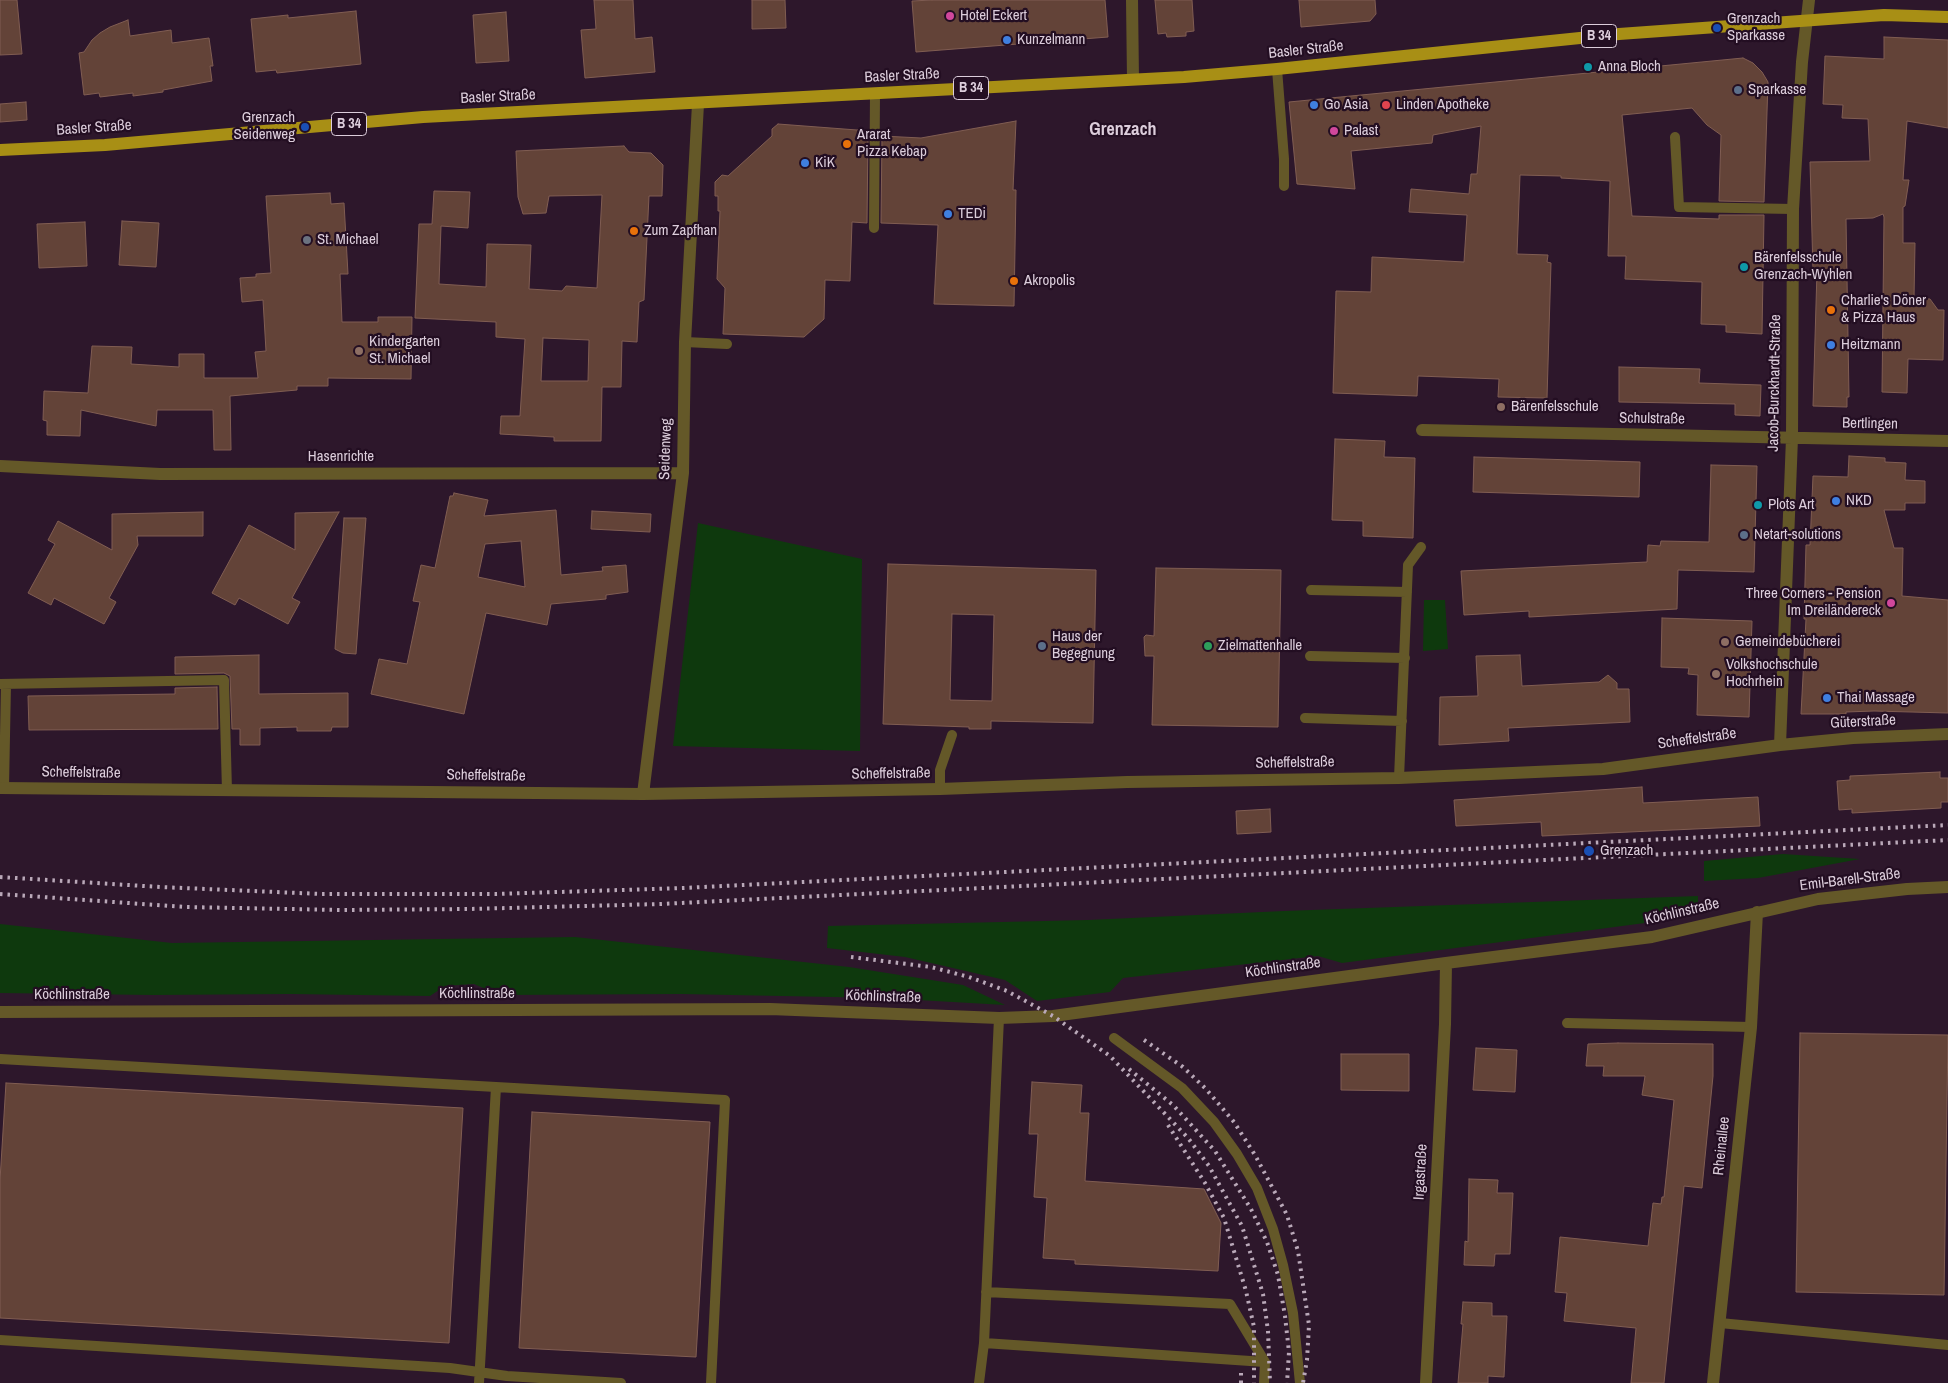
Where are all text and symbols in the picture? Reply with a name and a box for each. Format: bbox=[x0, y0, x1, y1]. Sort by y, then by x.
place label: Hotel Eckert bbox=[960, 7, 1027, 25]
marker: Hotel Eckert bbox=[944, 10, 956, 22]
place label: Grenzach Sparkasse bbox=[1727, 10, 1785, 45]
marker: Grenzach Sparkasse bbox=[1711, 22, 1723, 34]
road number: B 34 bbox=[1582, 24, 1616, 48]
place label: Kunzelmann bbox=[1017, 31, 1085, 49]
marker: Kunzelmann bbox=[1001, 34, 1013, 46]
street label: Basler Straße bbox=[1268, 37, 1344, 63]
place label: Anna Bloch bbox=[1598, 58, 1661, 76]
marker: Anna Bloch bbox=[1582, 61, 1594, 73]
street label: Basler Straße bbox=[864, 65, 940, 87]
road number: B 34 bbox=[954, 76, 988, 100]
place label: Sparkasse bbox=[1748, 81, 1806, 99]
marker: Sparkasse bbox=[1732, 84, 1744, 96]
street label: Basler Straße bbox=[460, 86, 536, 108]
place label: Go Asia bbox=[1324, 96, 1368, 114]
place label: Linden Apotheke bbox=[1396, 96, 1489, 114]
marker: Go Asia bbox=[1308, 99, 1320, 111]
marker: Linden Apotheke bbox=[1380, 99, 1392, 111]
place label: Grenzach Seidenweg bbox=[233, 109, 295, 144]
road number: B 34 bbox=[332, 112, 366, 136]
street label: Basler Straße bbox=[56, 116, 132, 140]
district label: Grenzach bbox=[1089, 119, 1157, 141]
marker: Grenzach Seidenweg bbox=[299, 121, 311, 133]
place label: Palast bbox=[1344, 122, 1378, 140]
marker: Palast bbox=[1328, 125, 1340, 137]
place label: Ararat Pizza Kebap bbox=[857, 126, 927, 161]
marker: Ararat Pizza Kebap bbox=[841, 138, 853, 150]
place label: KiK bbox=[815, 154, 835, 172]
marker: KiK bbox=[799, 157, 811, 169]
place label: TEDi bbox=[958, 205, 986, 223]
marker: TEDi bbox=[942, 208, 954, 220]
place label: Zum Zapfhan bbox=[644, 222, 717, 240]
marker: Zum Zapfhan bbox=[628, 225, 640, 237]
place label: St. Michael bbox=[317, 231, 379, 249]
marker: St. Michael bbox=[301, 234, 313, 246]
place label: Bärenfelsschule Grenzach-Wyhlen bbox=[1754, 249, 1852, 284]
marker: Bärenfelsschule Grenzach-Wyhlen bbox=[1738, 261, 1750, 273]
place label: Akropolis bbox=[1024, 272, 1075, 290]
marker: Akropolis bbox=[1008, 275, 1020, 287]
place label: Charlie's Döner & Pizza Haus bbox=[1841, 292, 1926, 327]
marker: Charlie's Döner & Pizza Haus bbox=[1825, 304, 1837, 316]
street label: Jacob-Burckhardt-Straße bbox=[1765, 314, 1785, 452]
place label: Kindergarten St. Michael bbox=[369, 333, 440, 368]
place label: Heitzmann bbox=[1841, 336, 1900, 354]
marker: Heitzmann bbox=[1825, 339, 1837, 351]
marker: Kindergarten St. Michael bbox=[353, 345, 365, 357]
place label: Bärenfelsschule bbox=[1511, 398, 1599, 416]
marker: Bärenfelsschule bbox=[1495, 401, 1507, 413]
street label: Schulstraße bbox=[1619, 409, 1685, 429]
street label: Bertlingen bbox=[1842, 415, 1898, 433]
street label: Seidenweg bbox=[656, 418, 676, 480]
street label: Hasenrichte bbox=[308, 448, 374, 466]
place label: NKD bbox=[1846, 492, 1872, 510]
marker: NKD bbox=[1830, 495, 1842, 507]
place label: Plots Art bbox=[1768, 496, 1814, 514]
marker: Plots Art bbox=[1752, 499, 1764, 511]
place label: Netart-solutions bbox=[1754, 526, 1841, 544]
marker: Netart-solutions bbox=[1738, 529, 1750, 541]
place label: Three Corners - Pension Im Dreiländereck bbox=[1746, 585, 1881, 620]
marker: Three Corners - Pension Im Dreiländereck bbox=[1885, 597, 1897, 609]
place label: Haus der Begegnung bbox=[1052, 628, 1115, 663]
place label: Gemeindebücherei bbox=[1735, 633, 1840, 651]
marker: Gemeindebücherei bbox=[1719, 636, 1731, 648]
place label: Zielmattenhalle bbox=[1218, 637, 1302, 655]
marker: Haus der Begegnung bbox=[1036, 640, 1048, 652]
marker: Zielmattenhalle bbox=[1202, 640, 1214, 652]
place label: Volkshochschule Hochrhein bbox=[1726, 656, 1818, 691]
marker: Volkshochschule Hochrhein bbox=[1710, 668, 1722, 680]
place label: Thai Massage bbox=[1837, 689, 1915, 707]
marker: Thai Massage bbox=[1821, 692, 1833, 704]
street label: Güterstraße bbox=[1830, 711, 1896, 733]
street label: Scheffelstraße bbox=[1657, 725, 1737, 753]
street label: Scheffelstraße bbox=[1255, 753, 1335, 773]
street label: Scheffelstraße bbox=[41, 763, 121, 783]
street label: Scheffelstraße bbox=[851, 764, 931, 784]
street label: Scheffelstraße bbox=[446, 766, 526, 786]
place label: Grenzach bbox=[1600, 842, 1653, 860]
marker: Grenzach bbox=[1582, 844, 1596, 858]
street label: Emil-Barell-Straße bbox=[1799, 865, 1901, 895]
street label: Köchlinstraße bbox=[1643, 895, 1721, 929]
street label: Köchlinstraße bbox=[1244, 954, 1322, 982]
street label: Köchlinstraße bbox=[439, 985, 515, 1003]
street label: Köchlinstraße bbox=[34, 986, 110, 1004]
street label: Köchlinstraße bbox=[845, 987, 921, 1007]
street label: Rheinallee bbox=[1710, 1116, 1734, 1176]
street label: Irgastraße bbox=[1411, 1144, 1431, 1200]

